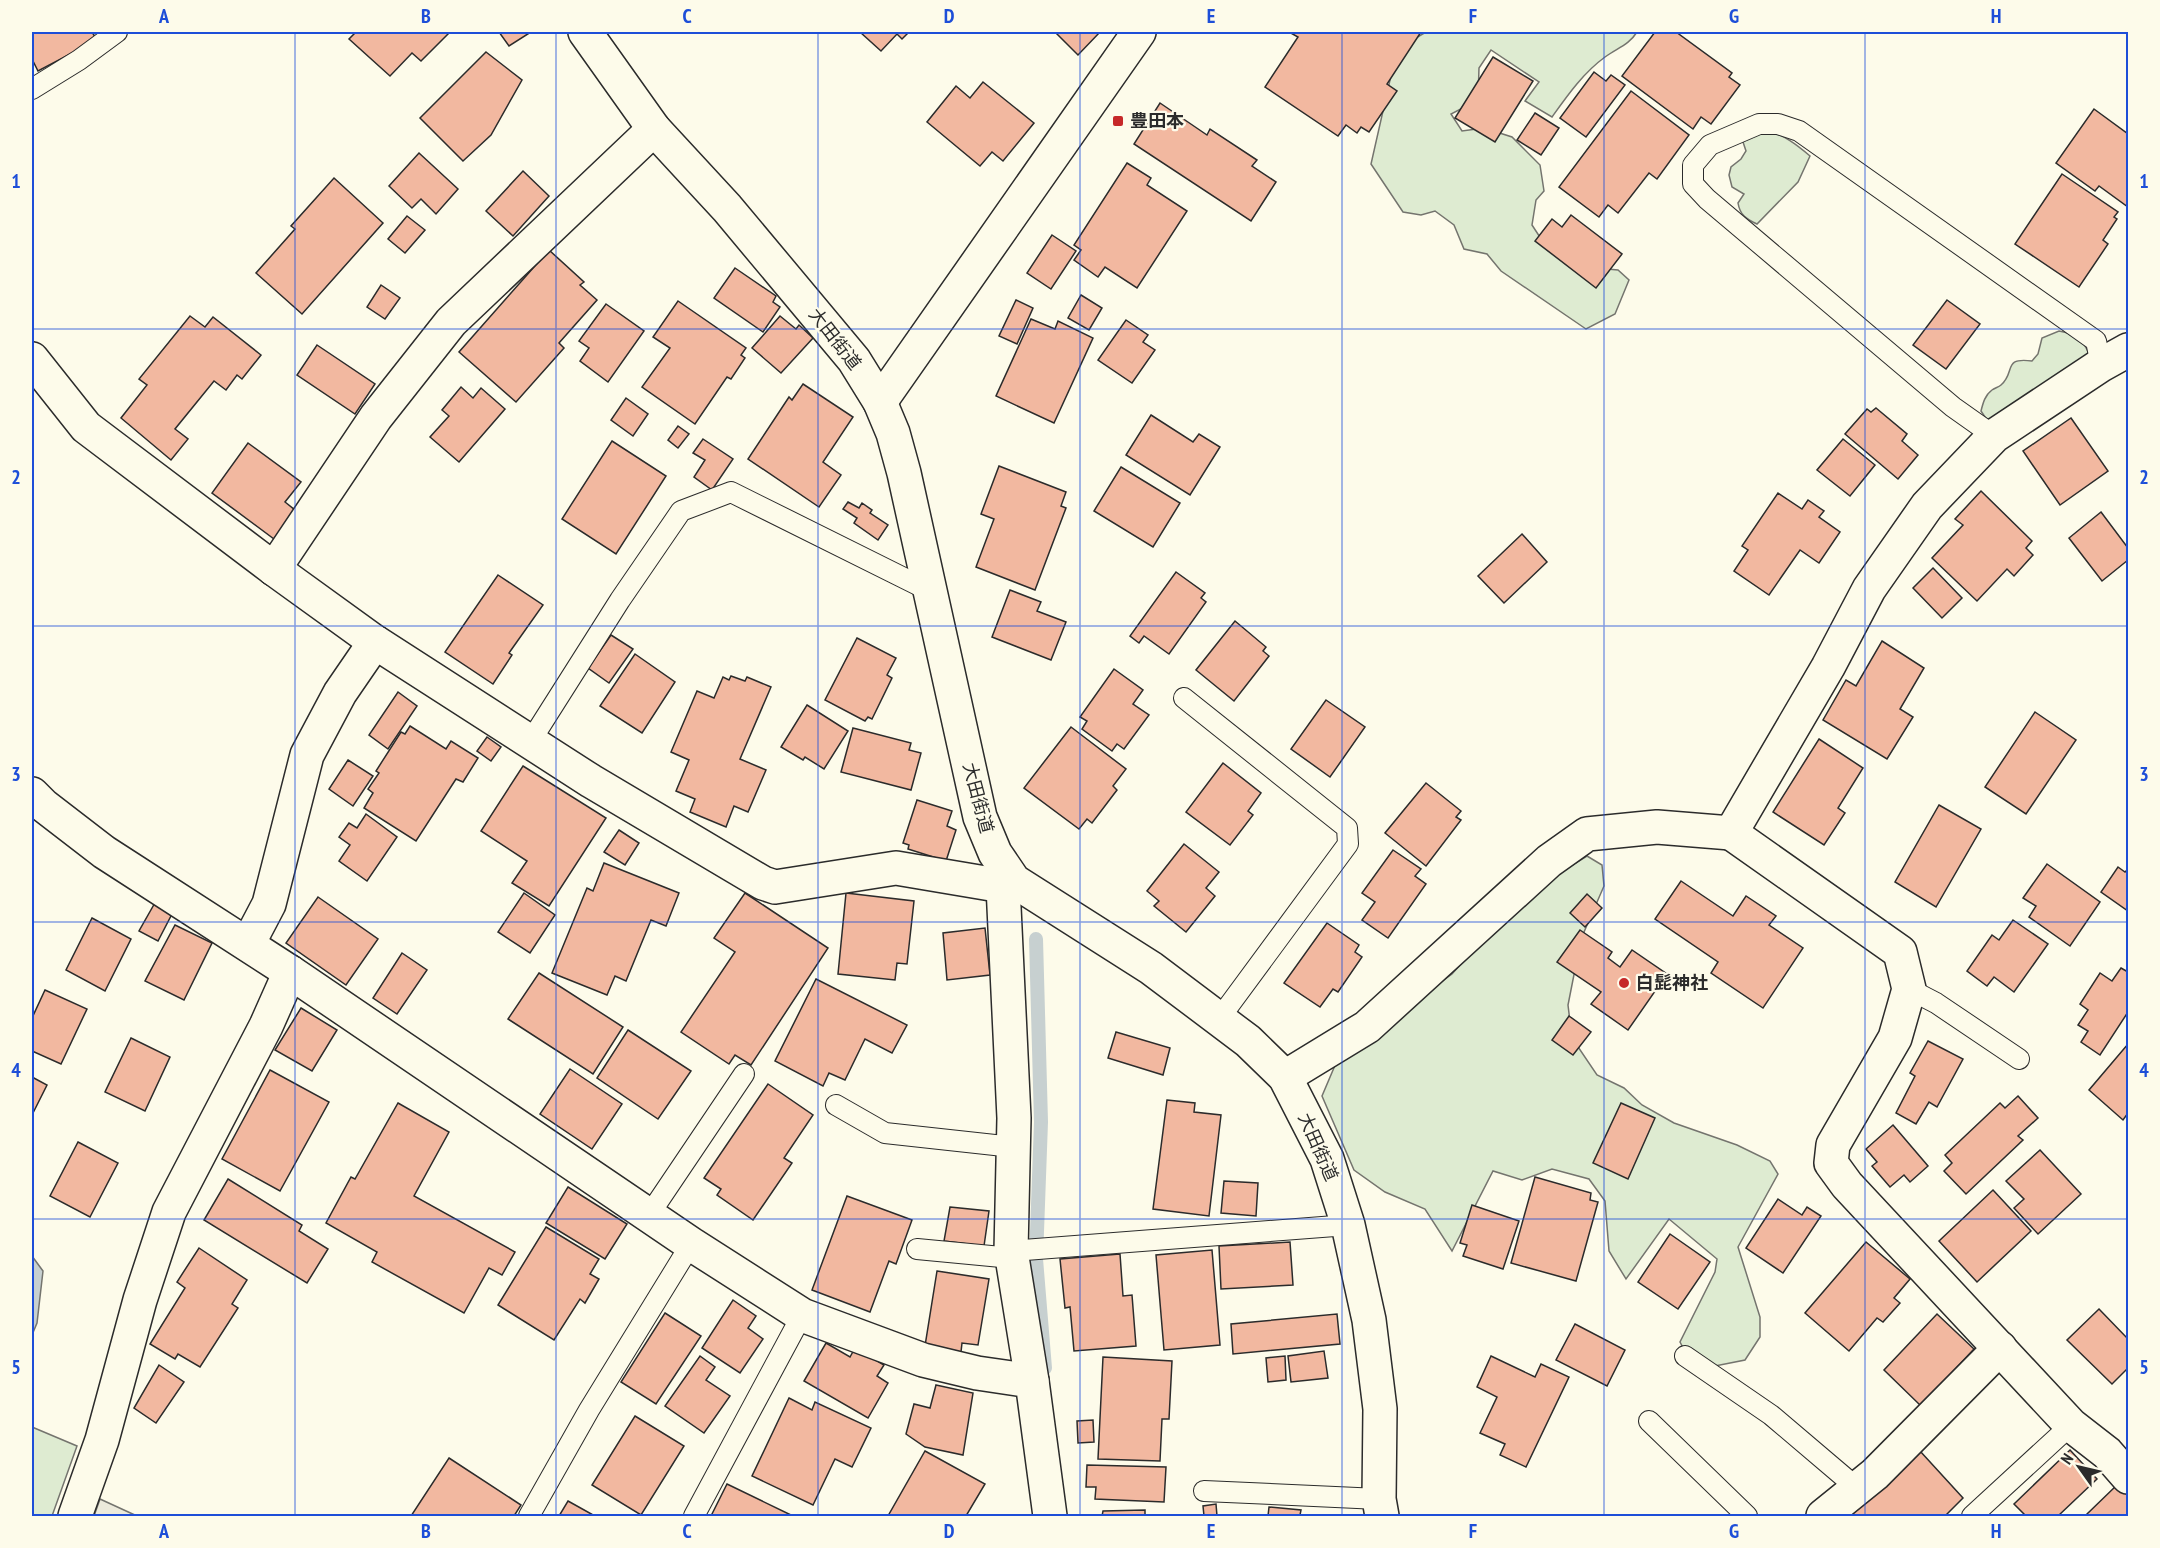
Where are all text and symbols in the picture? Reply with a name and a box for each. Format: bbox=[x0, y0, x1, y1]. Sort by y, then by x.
text: A bbox=[158, 3, 170, 29]
text: B bbox=[421, 3, 431, 29]
text: C bbox=[682, 3, 692, 29]
text: D bbox=[944, 3, 955, 29]
text: E bbox=[1207, 3, 1215, 29]
text: F bbox=[1469, 3, 1477, 29]
text: G bbox=[1729, 3, 1739, 29]
text: H bbox=[1991, 3, 2001, 29]
place label: 豊田本 bbox=[1130, 109, 1184, 132]
marker: 豊田本 bbox=[1111, 114, 1125, 128]
text: 1 bbox=[11, 168, 21, 194]
text: 1 bbox=[2139, 168, 2149, 194]
street label: 大田街道 bbox=[804, 303, 867, 374]
text: 2 bbox=[11, 464, 21, 490]
text: 2 bbox=[2139, 464, 2149, 490]
street label: 大田街道 bbox=[958, 760, 999, 836]
text: 3 bbox=[11, 761, 21, 787]
text: 3 bbox=[2139, 761, 2149, 787]
place label: 白髭神社 bbox=[1636, 971, 1708, 994]
marker: 白髭神社 bbox=[1617, 976, 1631, 990]
text: 4 bbox=[11, 1057, 21, 1083]
text: 4 bbox=[2139, 1057, 2149, 1083]
street label: 大田街道 bbox=[1293, 1109, 1344, 1184]
text: 5 bbox=[11, 1354, 21, 1380]
text: 5 bbox=[2139, 1354, 2149, 1380]
north arrow bbox=[2049, 1437, 2109, 1497]
text: N bbox=[2056, 1449, 2077, 1468]
text: A bbox=[158, 1518, 170, 1544]
text: B bbox=[421, 1518, 431, 1544]
text: C bbox=[682, 1518, 692, 1544]
text: D bbox=[944, 1518, 955, 1544]
text: E bbox=[1207, 1518, 1215, 1544]
text: F bbox=[1469, 1518, 1477, 1544]
text: G bbox=[1729, 1518, 1739, 1544]
text: H bbox=[1991, 1518, 2001, 1544]

